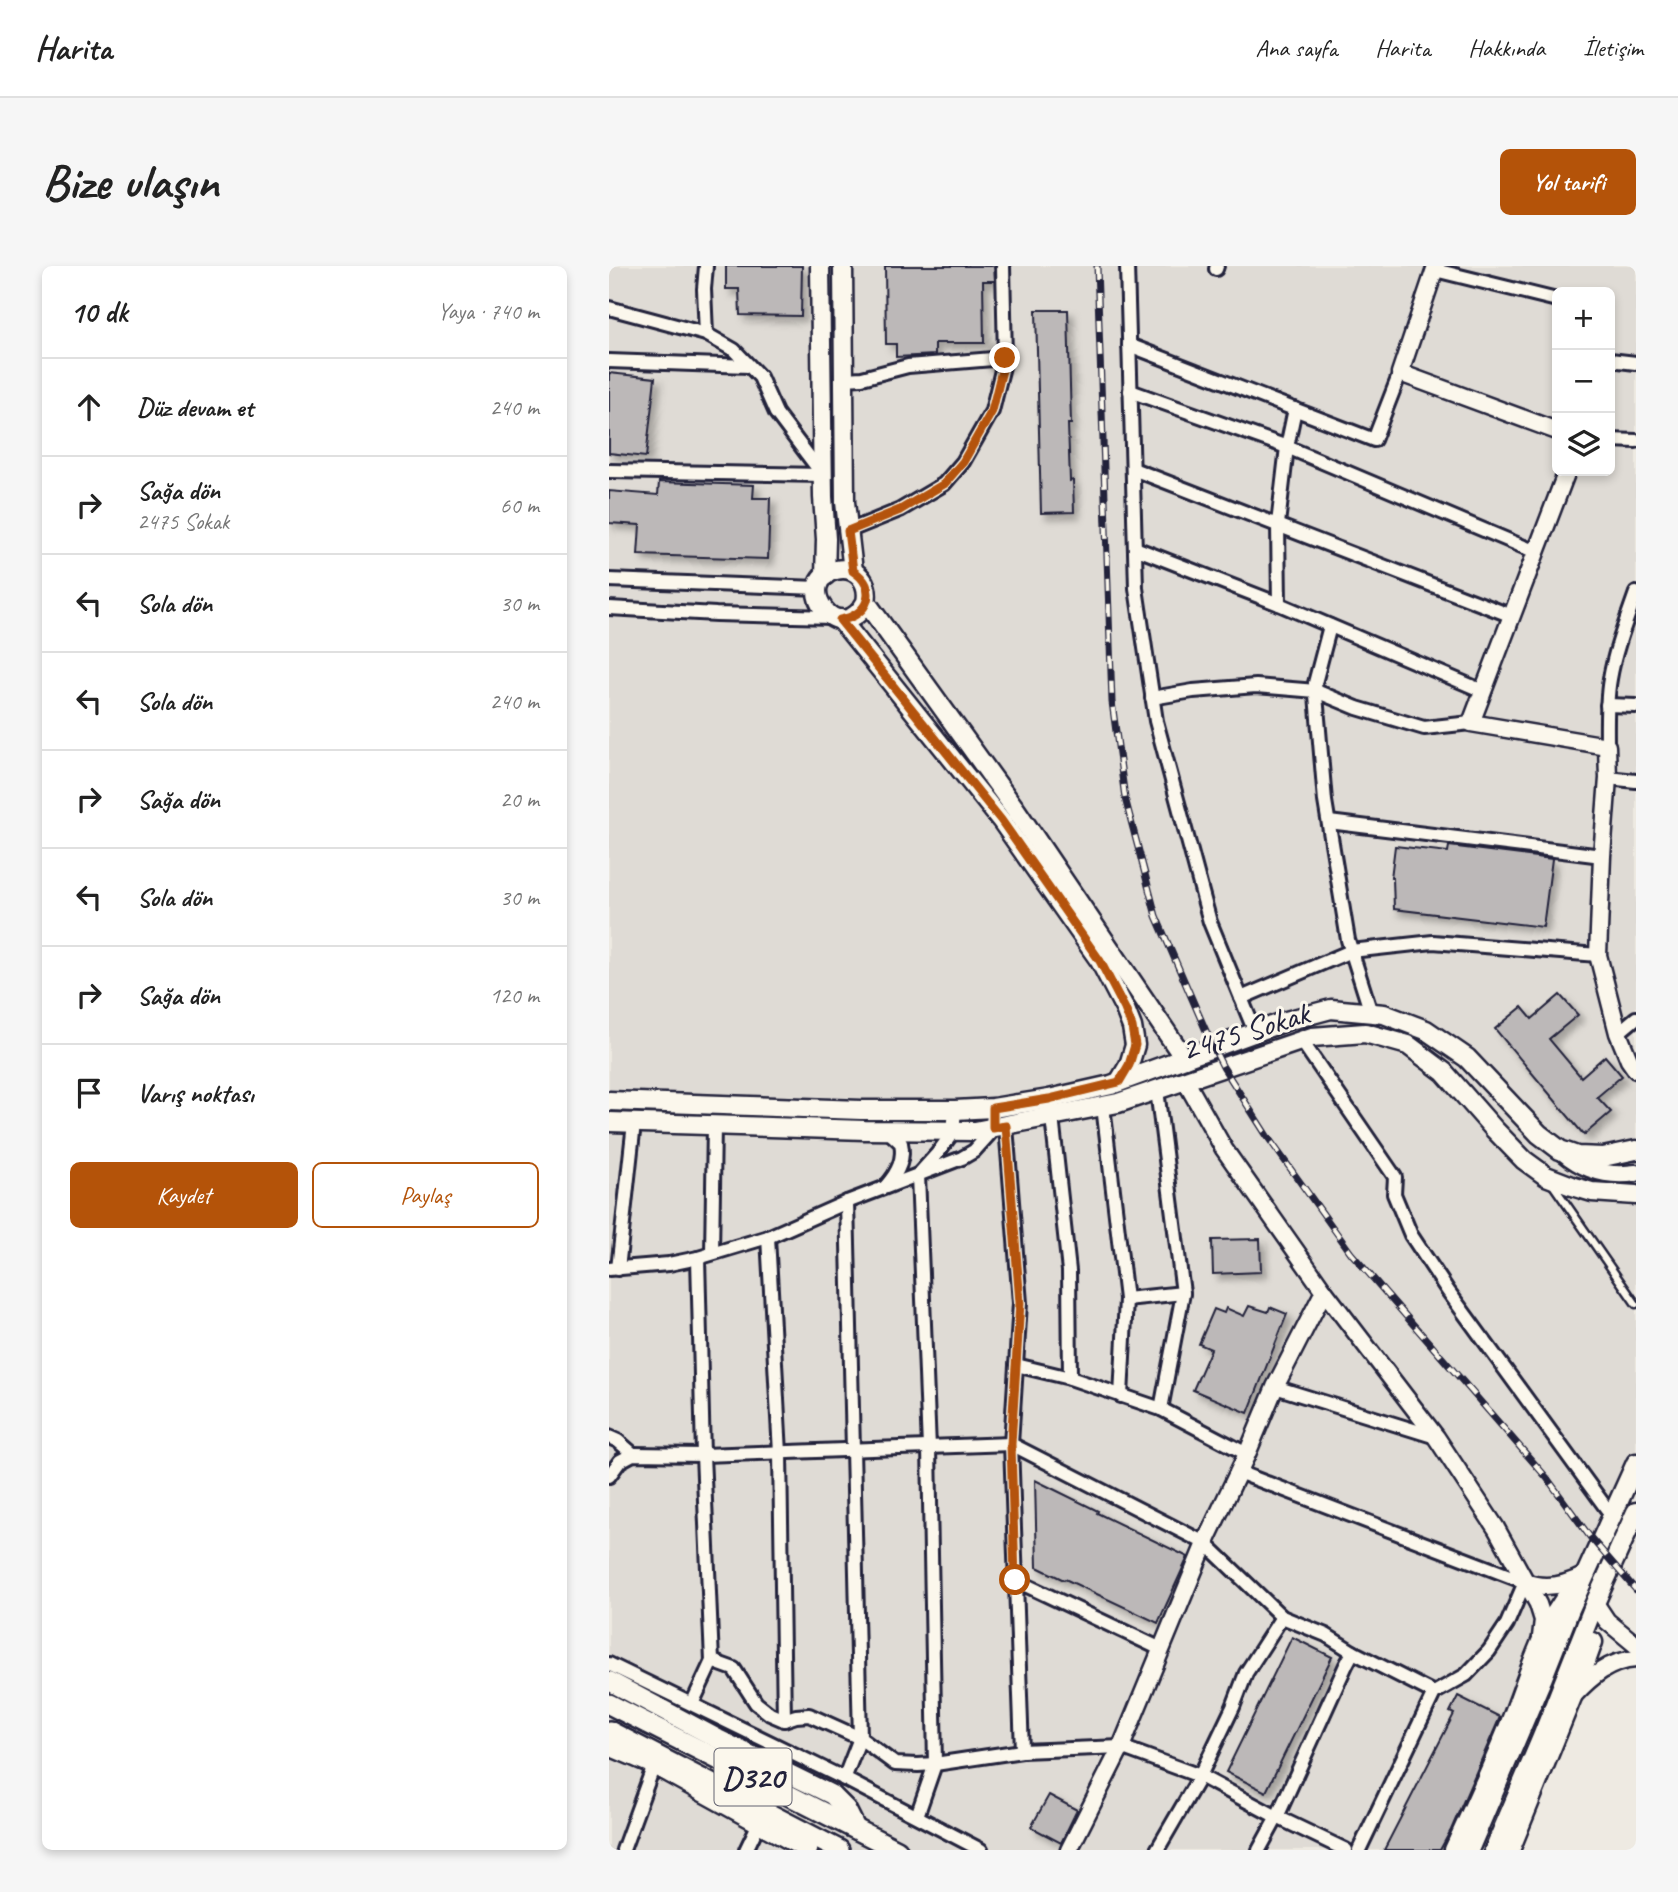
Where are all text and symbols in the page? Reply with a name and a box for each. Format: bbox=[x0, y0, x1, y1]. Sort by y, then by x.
text: Harita bbox=[35, 27, 112, 69]
text: Ana sayfa bbox=[1256, 33, 1337, 63]
text: Harita bbox=[1375, 33, 1430, 63]
text: Hakkında bbox=[1468, 33, 1545, 63]
text: İletişim bbox=[1583, 33, 1643, 63]
button: Yol tarifi bbox=[1500, 149, 1636, 215]
text: Bize ulaşın bbox=[42, 151, 218, 213]
map controls bbox=[1552, 287, 1615, 476]
button: + bbox=[1552, 287, 1615, 350]
text: 10 dk bbox=[70, 293, 128, 331]
text: Yaya · 740 m bbox=[437, 297, 539, 326]
route end bbox=[989, 342, 1020, 373]
button: − bbox=[1552, 350, 1615, 413]
icon: ahead bbox=[70, 388, 108, 426]
text: Düz devam et bbox=[137, 391, 253, 424]
text: 240 m bbox=[490, 393, 539, 422]
button: layers bbox=[1552, 413, 1615, 476]
text: Sağa dön bbox=[137, 474, 220, 507]
icon: right bbox=[70, 486, 108, 524]
text: 60 m bbox=[500, 491, 539, 520]
text: 2475 Sokak bbox=[137, 507, 229, 536]
icon: left bbox=[70, 584, 108, 622]
text: Sola dön bbox=[137, 587, 212, 620]
text: 30 m bbox=[500, 589, 539, 618]
icon: left bbox=[70, 682, 108, 720]
text: Sola dön bbox=[137, 685, 212, 718]
text: 240 m bbox=[490, 687, 539, 716]
icon: right bbox=[70, 780, 108, 818]
text: Sağa dön bbox=[137, 783, 220, 816]
text: 20 m bbox=[500, 785, 539, 814]
icon: left bbox=[70, 878, 108, 916]
text: Sola dön bbox=[137, 881, 212, 914]
text: 30 m bbox=[500, 883, 539, 912]
icon: right bbox=[70, 976, 108, 1014]
text: Sağa dön bbox=[137, 979, 220, 1012]
text: 120 m bbox=[490, 981, 539, 1010]
street label: 2475 Sokak bbox=[1176, 991, 1316, 1070]
icon: arrive bbox=[70, 1074, 108, 1112]
text: Varış noktası bbox=[137, 1077, 254, 1110]
button: Kaydet bbox=[70, 1162, 298, 1228]
button: Paylaş bbox=[312, 1162, 539, 1228]
route start bbox=[999, 1564, 1030, 1595]
road number: D320 bbox=[715, 1748, 791, 1806]

